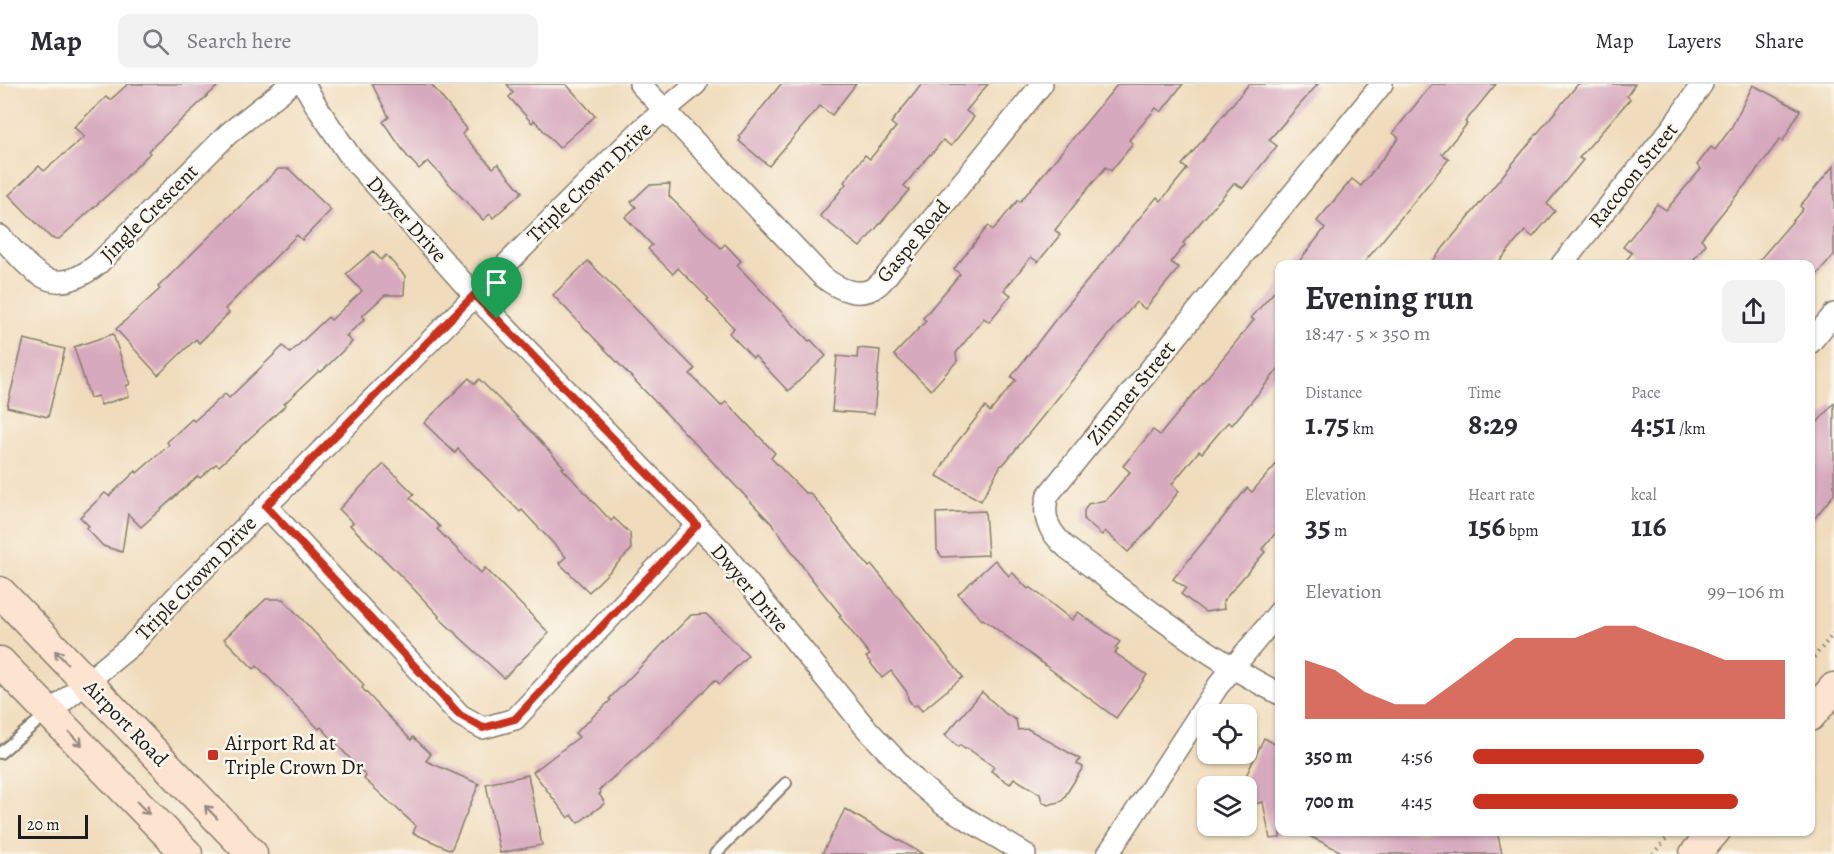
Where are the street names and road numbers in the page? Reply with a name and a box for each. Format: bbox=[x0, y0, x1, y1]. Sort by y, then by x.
street label: Triple Crown Drive bbox=[521, 115, 657, 249]
street label: Raccoon Street bbox=[1582, 117, 1684, 233]
street label: Jingle Crescent bbox=[94, 158, 204, 268]
street label: Dwyer Drive bbox=[361, 170, 453, 268]
street label: Gaspe Road bbox=[870, 193, 956, 288]
street label: Zimmer Street bbox=[1080, 335, 1182, 451]
street label: Triple Crown Drive bbox=[129, 510, 263, 646]
street label: Dwyer Drive bbox=[705, 538, 795, 638]
street label: Airport Road bbox=[77, 673, 175, 773]

